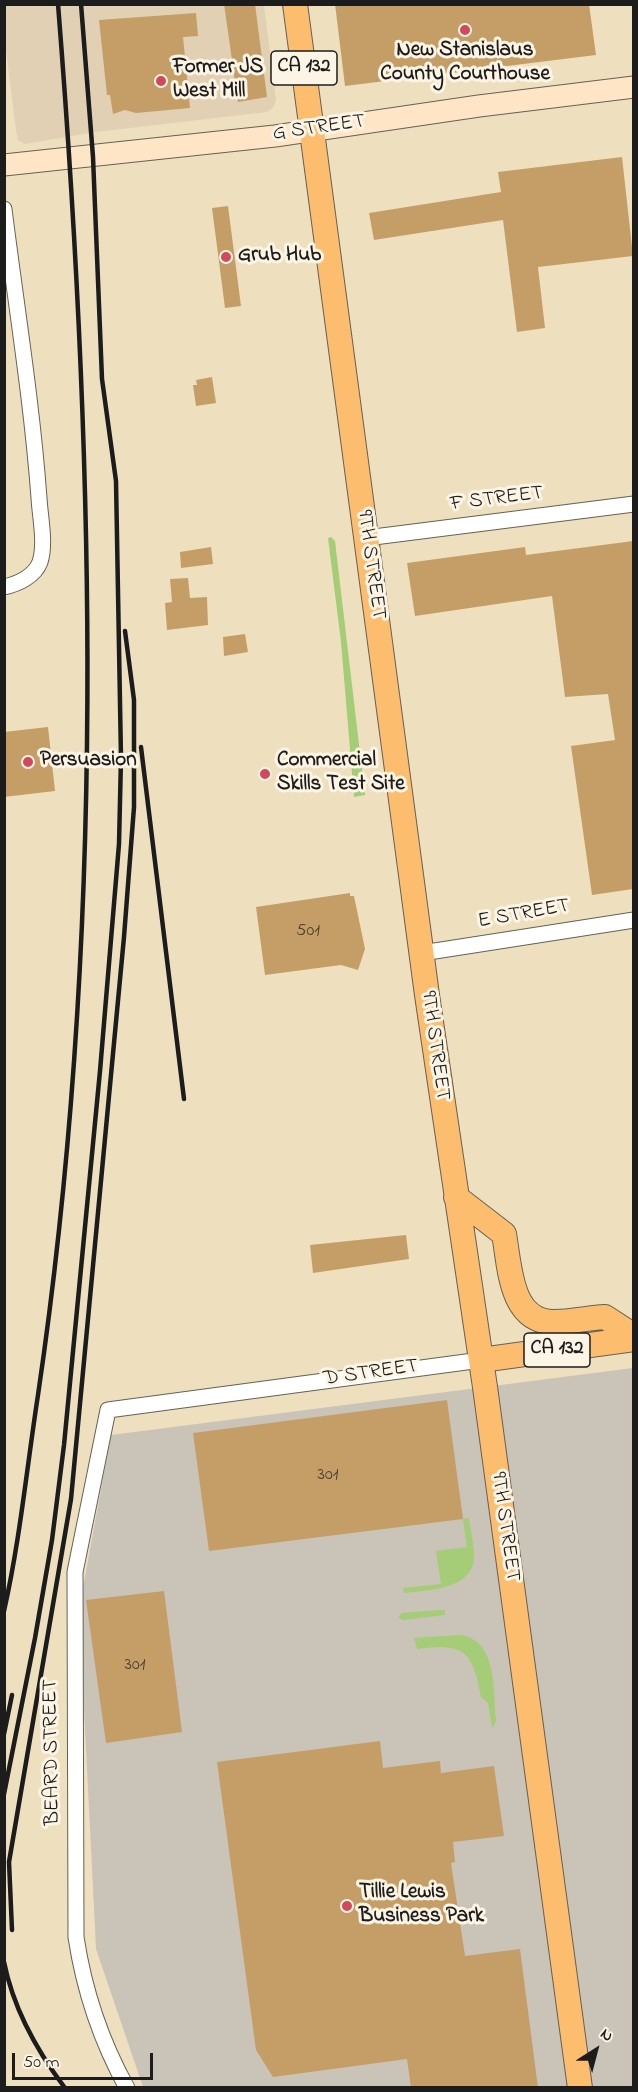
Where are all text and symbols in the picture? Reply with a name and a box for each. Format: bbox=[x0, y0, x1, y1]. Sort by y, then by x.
marker: New Stanislaus County Courthouse bbox=[458, 23, 472, 37]
place label: New Stanislaus County Courthouse bbox=[380, 39, 550, 89]
road number: CA 132 bbox=[271, 51, 337, 85]
place label: Former JS West Mill bbox=[173, 56, 263, 106]
marker: Former JS West Mill bbox=[154, 74, 168, 88]
street label: G STREET bbox=[271, 110, 367, 148]
place label: Grub Hub bbox=[238, 244, 321, 270]
marker: Grub Hub bbox=[219, 250, 233, 264]
street label: F STREET bbox=[449, 482, 545, 518]
street label: 9TH STREET bbox=[350, 509, 390, 621]
place label: Persuasion bbox=[40, 749, 137, 775]
place label: Commercial Skills Test Site bbox=[277, 749, 405, 799]
marker: Persuasion bbox=[21, 755, 35, 769]
marker: Commercial Skills Test Site bbox=[258, 767, 272, 781]
street label: E STREET bbox=[476, 895, 572, 935]
house number: 501 bbox=[296, 921, 320, 943]
street label: 9TH STREET bbox=[414, 990, 454, 1102]
road number: CA 132 bbox=[524, 1333, 590, 1367]
street label: D STREET bbox=[322, 1355, 420, 1393]
house number: 301 bbox=[318, 1465, 338, 1487]
street label: 9TH STREET bbox=[484, 1471, 524, 1583]
house number: 301 bbox=[125, 1655, 145, 1677]
street label: BEARD STREET bbox=[39, 1678, 67, 1826]
place label: Tillie Lewis Business Park bbox=[359, 1881, 484, 1931]
marker: Tillie Lewis Business Park bbox=[340, 1899, 354, 1913]
north arrow bbox=[566, 2020, 626, 2080]
text: N bbox=[595, 2023, 618, 2048]
scale bar bbox=[15, 2041, 156, 2079]
text: 50 m bbox=[23, 2050, 60, 2076]

